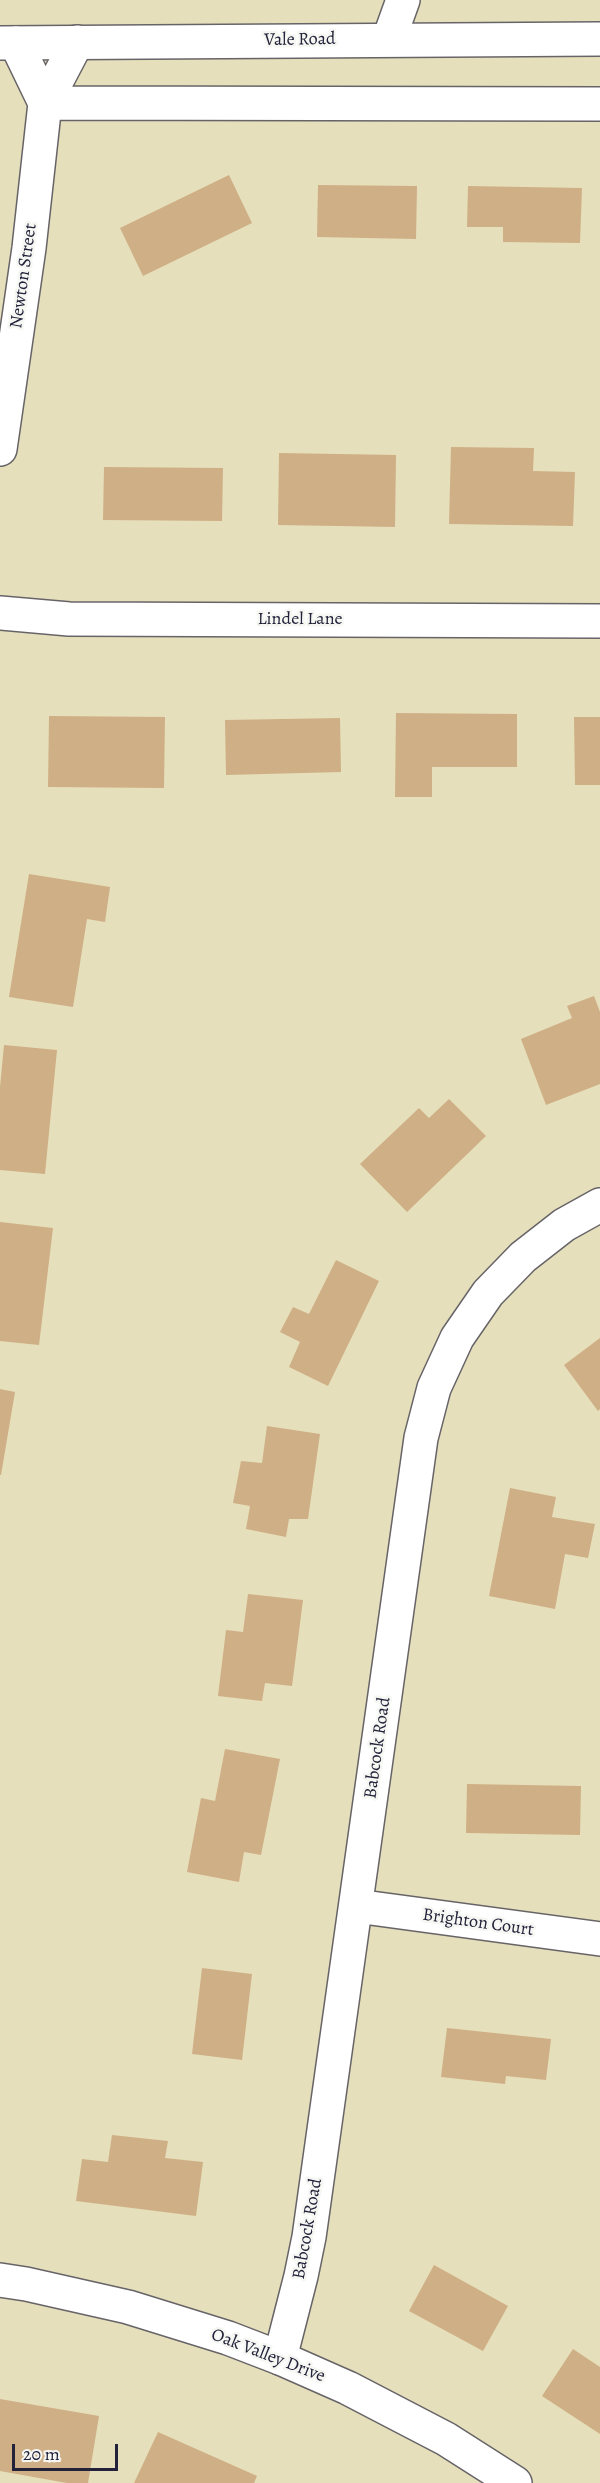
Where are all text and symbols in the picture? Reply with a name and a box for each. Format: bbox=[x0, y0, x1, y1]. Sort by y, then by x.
street label: Vale Road bbox=[264, 29, 336, 51]
street label: Newton Street bbox=[6, 222, 42, 330]
street label: Lindel Lane bbox=[257, 609, 343, 631]
street label: Babcock Road bbox=[360, 1696, 396, 1800]
street label: Brighton Court bbox=[421, 1905, 535, 1941]
street label: Babcock Road bbox=[288, 2177, 328, 2281]
street label: Oak Valley Drive bbox=[208, 2324, 328, 2388]
scale bar bbox=[15, 2432, 122, 2470]
text: 20 m bbox=[23, 2442, 60, 2466]

